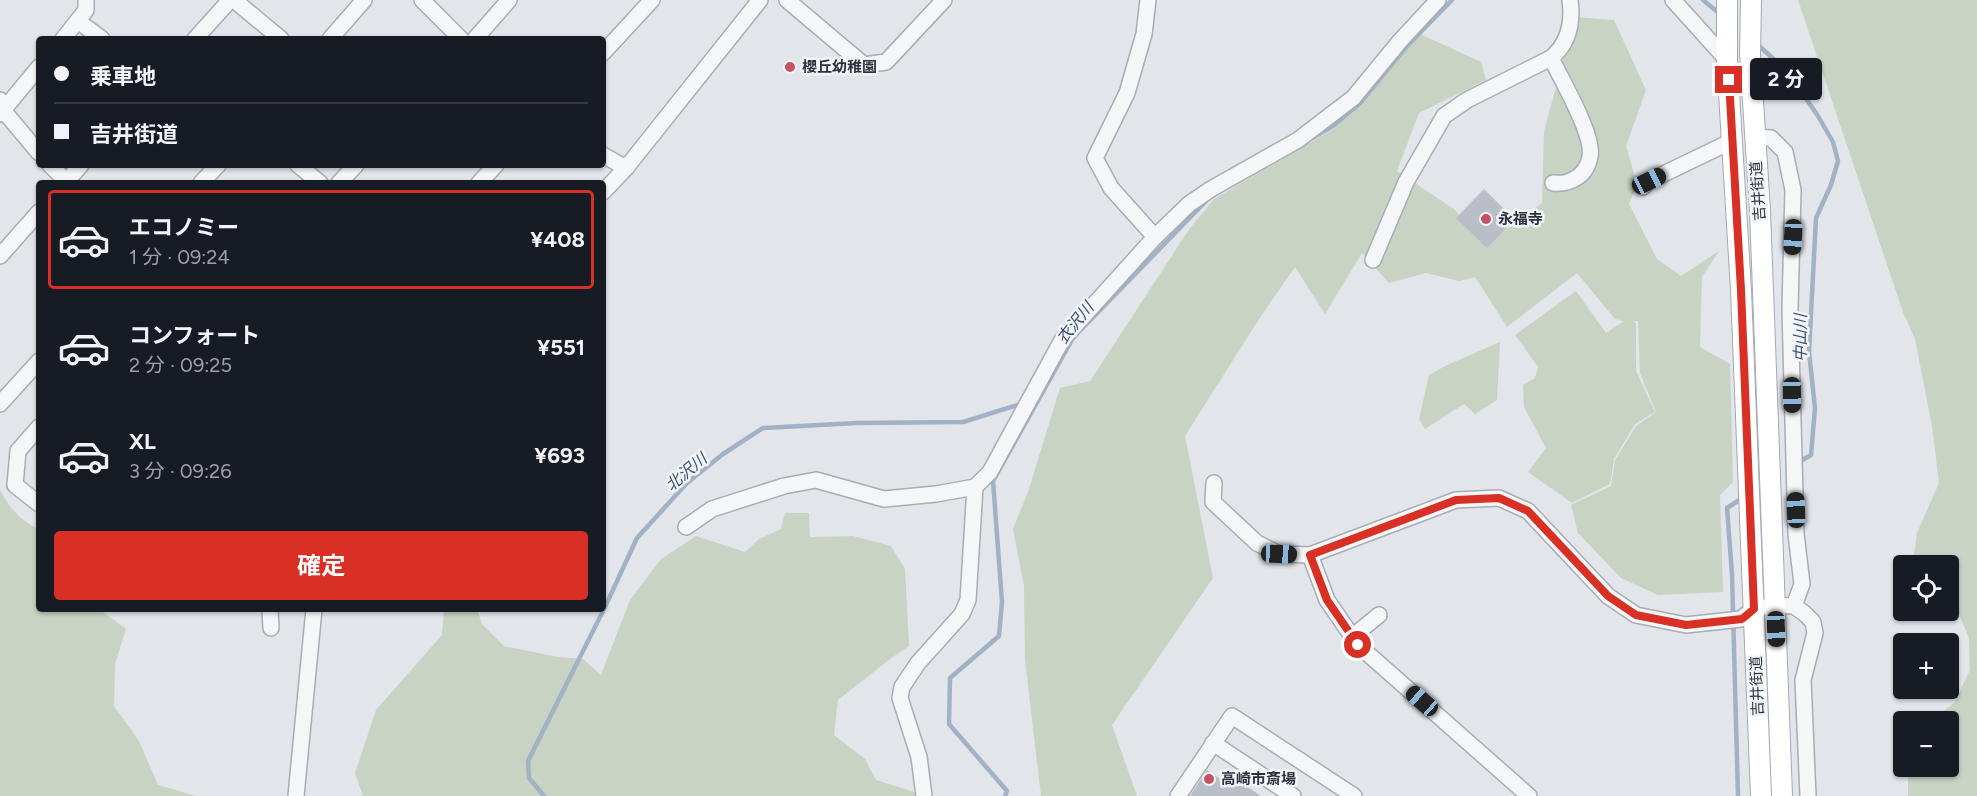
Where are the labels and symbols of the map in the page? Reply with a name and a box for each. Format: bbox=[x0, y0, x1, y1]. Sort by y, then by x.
place label: 櫻丘幼稚園 bbox=[802, 58, 877, 76]
callout: 2 分 bbox=[1750, 59, 1822, 101]
marker: 櫻丘幼稚園 bbox=[783, 60, 797, 74]
route end bbox=[1715, 66, 1742, 93]
street label: 吉井街道 bbox=[1747, 160, 1769, 222]
car bbox=[1629, 165, 1669, 197]
place label: 永福寺 bbox=[1498, 210, 1543, 228]
marker: 永福寺 bbox=[1479, 212, 1493, 226]
car bbox=[1783, 219, 1803, 255]
water label: 衣沢川 bbox=[1053, 297, 1099, 348]
water label: 中山川 bbox=[1791, 312, 1810, 362]
car bbox=[1783, 377, 1801, 413]
water label: 北沢川 bbox=[662, 448, 712, 495]
car bbox=[1786, 492, 1806, 528]
car bbox=[1261, 544, 1297, 564]
car bbox=[1766, 611, 1786, 647]
route start bbox=[1344, 631, 1371, 658]
street label: 吉井街道 bbox=[1747, 656, 1767, 716]
car bbox=[1403, 682, 1441, 720]
place label: 高崎市斎場 bbox=[1221, 770, 1296, 788]
marker: 高崎市斎場 bbox=[1202, 772, 1216, 786]

